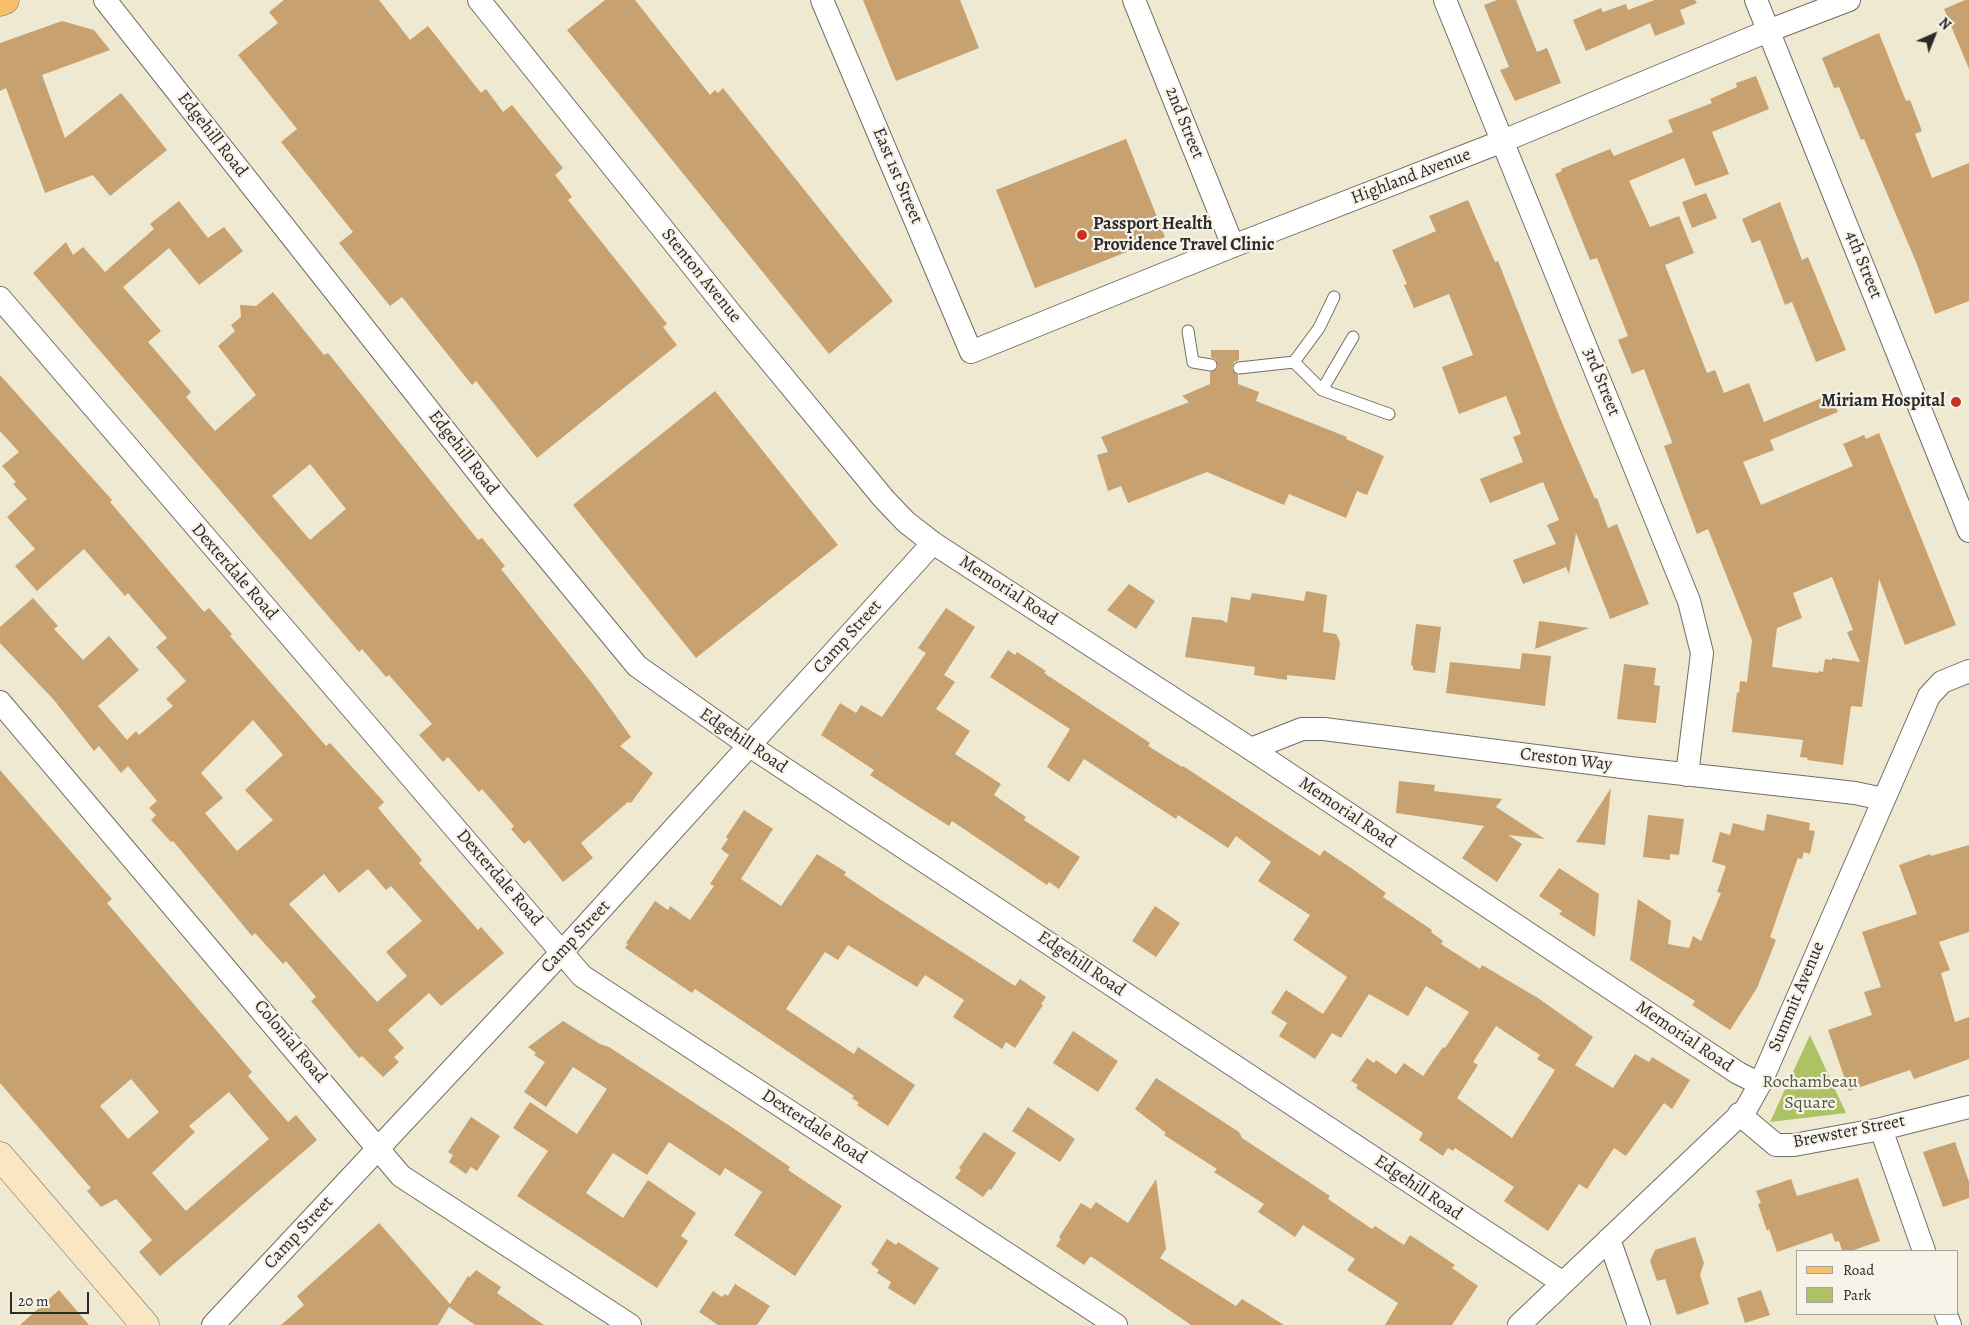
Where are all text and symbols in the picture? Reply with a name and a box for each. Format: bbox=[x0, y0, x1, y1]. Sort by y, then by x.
north arrow bbox=[1909, 10, 1959, 60]
text: N bbox=[1934, 13, 1955, 34]
street label: 2nd Street bbox=[1160, 84, 1208, 162]
street label: Edgehill Road bbox=[172, 88, 252, 182]
street label: East 1st Street bbox=[867, 125, 927, 227]
street label: Highland Avenue bbox=[1348, 144, 1474, 210]
place label: Passport Health Providence Travel Clinic bbox=[1093, 214, 1274, 256]
street label: Stenton Avenue bbox=[656, 224, 746, 328]
marker: Passport Health Providence Travel Clinic bbox=[1075, 228, 1089, 242]
street label: 4th Street bbox=[1840, 228, 1886, 302]
street label: 3rd Street bbox=[1578, 345, 1624, 419]
place label: Miriam Hospital bbox=[1821, 391, 1945, 413]
marker: Miriam Hospital bbox=[1949, 395, 1963, 409]
street label: Edgehill Road bbox=[423, 406, 503, 500]
street label: Dexterdale Road bbox=[186, 519, 282, 625]
street label: Memorial Road bbox=[955, 551, 1061, 631]
street label: Camp Street bbox=[809, 596, 887, 678]
street label: Edgehill Road bbox=[695, 704, 791, 778]
street label: Creston Way bbox=[1519, 744, 1613, 776]
street label: Memorial Road bbox=[1294, 773, 1400, 853]
street label: Dexterdale Road bbox=[451, 825, 547, 931]
street label: Camp Street bbox=[537, 896, 615, 978]
street label: Edgehill Road bbox=[1033, 927, 1129, 1001]
street label: Summit Avenue bbox=[1764, 939, 1830, 1055]
street label: Colonial Road bbox=[249, 996, 331, 1088]
street label: Memorial Road bbox=[1631, 997, 1737, 1077]
park label: Rochambeau Square bbox=[1762, 1072, 1858, 1114]
street label: Dexterdale Road bbox=[757, 1085, 871, 1169]
street label: Brewster Street bbox=[1791, 1111, 1907, 1153]
street label: Edgehill Road bbox=[1370, 1151, 1466, 1225]
street label: Camp Street bbox=[260, 1192, 338, 1274]
legend bbox=[1796, 1250, 1959, 1315]
text: Road bbox=[1843, 1260, 1874, 1280]
scale bar bbox=[12, 1282, 91, 1314]
text: Park bbox=[1843, 1285, 1871, 1305]
text: 20 m bbox=[18, 1291, 49, 1311]

